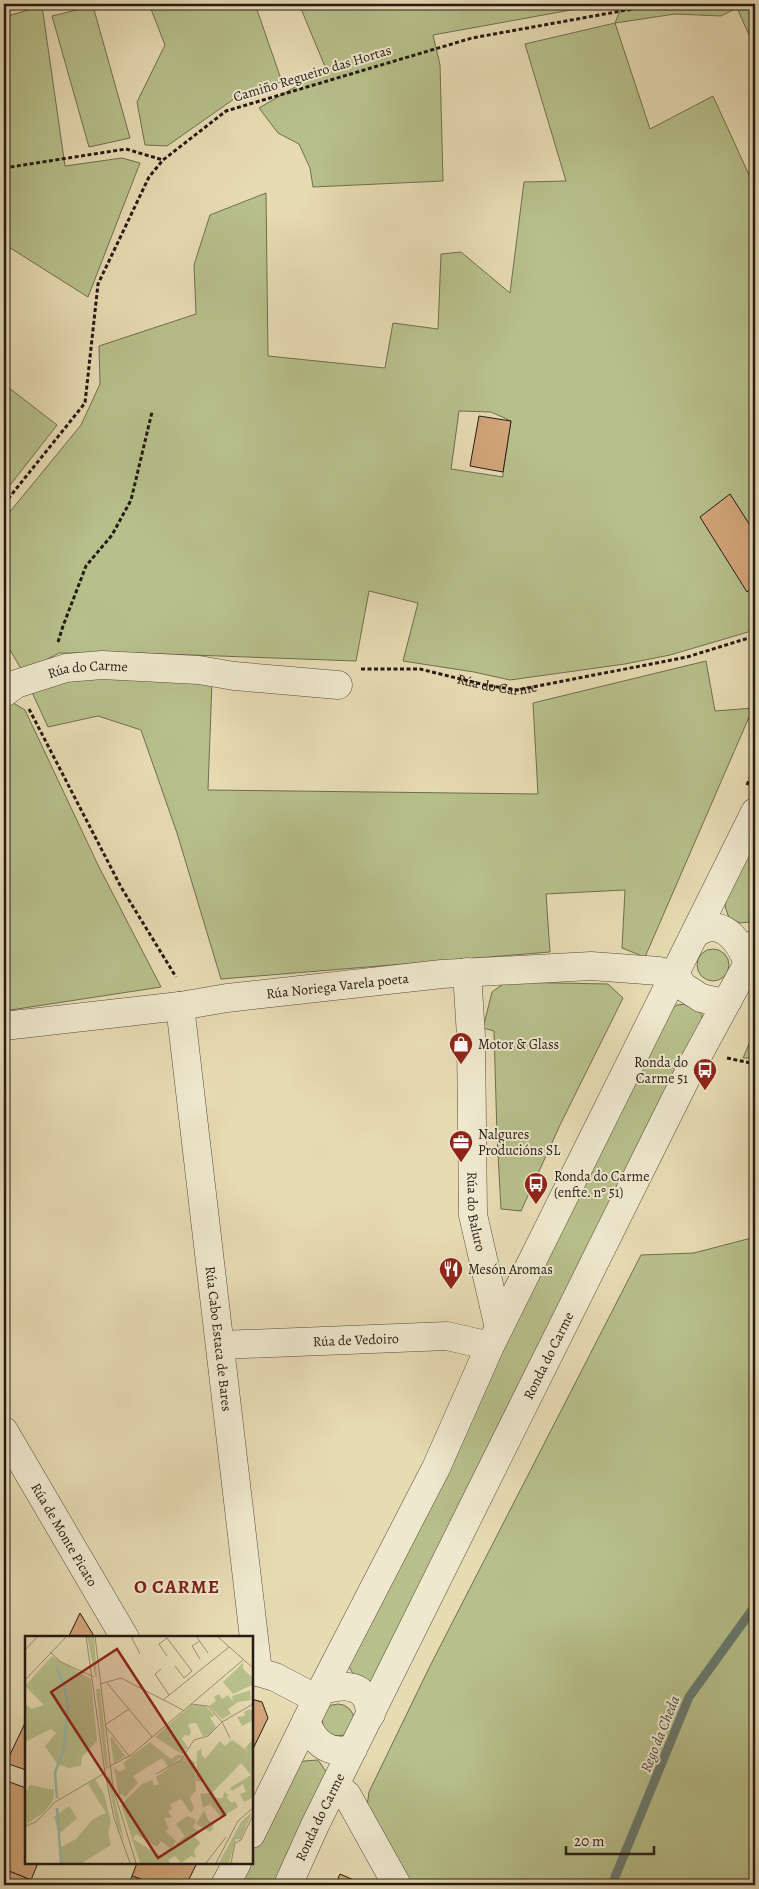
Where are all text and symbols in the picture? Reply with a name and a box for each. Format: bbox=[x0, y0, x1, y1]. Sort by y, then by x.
street label: Camiño Regueiro das Hortas bbox=[231, 40, 394, 107]
street label: Rúa do Carme bbox=[45, 656, 128, 683]
street label: Rúa do Carme bbox=[455, 669, 539, 700]
street label: Rúa Noriega Varela poeta bbox=[265, 969, 410, 1004]
shop icon: Motor & Glass bbox=[448, 1031, 474, 1065]
place label: Motor & Glass bbox=[478, 1035, 559, 1054]
place label: Ronda do Carme 51 bbox=[634, 1053, 688, 1088]
bus stop icon: Ronda do Carme 51 bbox=[692, 1057, 718, 1091]
place label: Nalgures Producións SL bbox=[478, 1125, 561, 1160]
office icon: Nalgures Producións SL bbox=[448, 1129, 474, 1163]
place label: Ronda do Carme (enfte. nº 51) bbox=[554, 1167, 649, 1202]
bus stop icon: Ronda do Carme (enfte. nº 51) bbox=[523, 1171, 549, 1205]
street label: Rúa do Baluro bbox=[463, 1172, 490, 1253]
restaurant icon: Mesón Aromas bbox=[438, 1256, 464, 1290]
place label: Mesón Aromas bbox=[468, 1260, 553, 1279]
street label: Rúa Cabo Estaca de Bares bbox=[201, 1265, 236, 1412]
street label: Ronda do Carme bbox=[519, 1309, 578, 1403]
street label: Rúa de Vedoiro bbox=[313, 1329, 399, 1351]
street label: Rúa de Monte Picato bbox=[26, 1480, 102, 1590]
district label: O CARME bbox=[134, 1574, 220, 1600]
inset map bbox=[25, 1636, 252, 1864]
water label: Rego da Cheda bbox=[636, 1693, 684, 1775]
street label: Ronda do Carme bbox=[291, 1770, 349, 1864]
scale bar bbox=[566, 1824, 654, 1856]
text: 20 m bbox=[574, 1831, 605, 1851]

